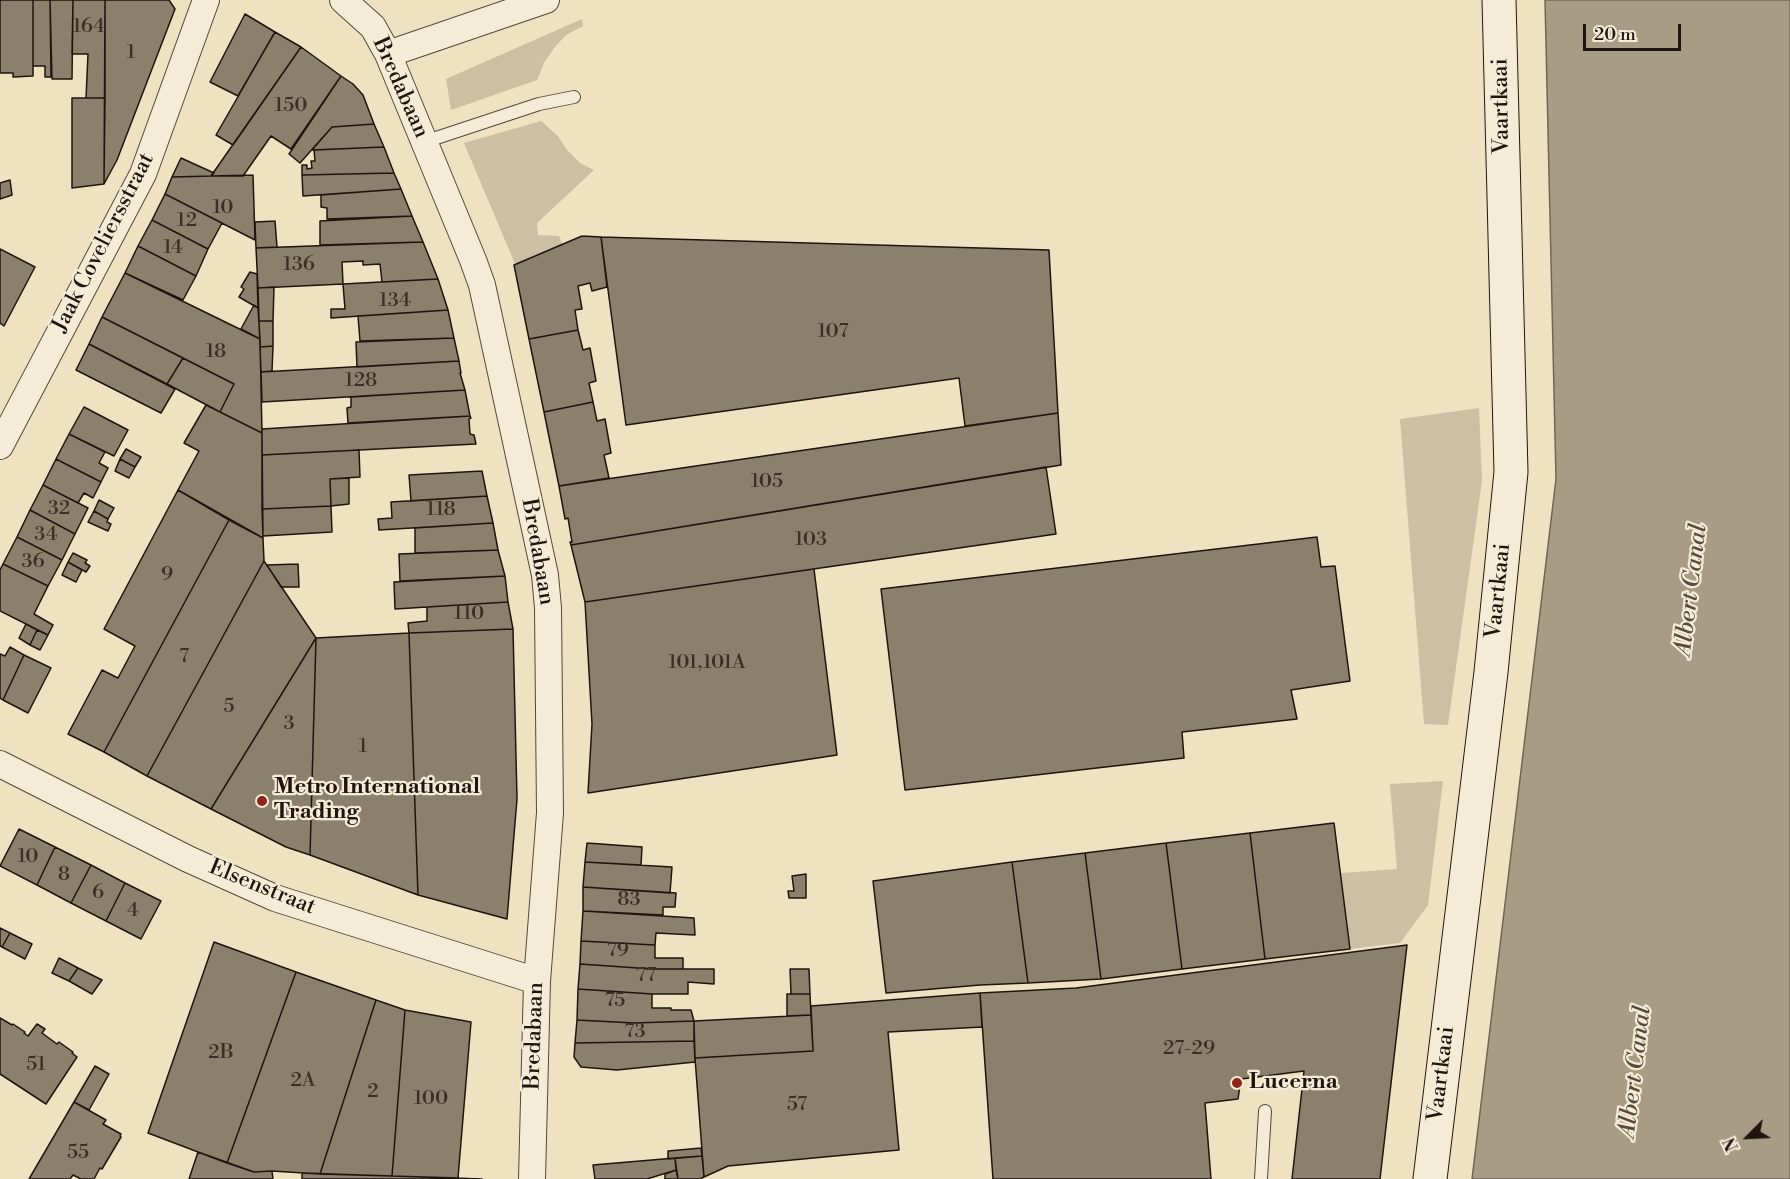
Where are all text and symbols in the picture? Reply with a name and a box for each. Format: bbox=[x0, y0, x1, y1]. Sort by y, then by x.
scale bar bbox=[1586, 12, 1684, 50]
house number: 164 bbox=[73, 15, 105, 39]
text: 20 m bbox=[1594, 23, 1636, 46]
street label: Bredabaan bbox=[366, 34, 434, 142]
house number: 1 bbox=[127, 41, 135, 65]
street label: Vaartkaai bbox=[1488, 58, 1516, 154]
house number: 150 bbox=[275, 94, 307, 118]
street label: Jaak Coveliersstraat bbox=[47, 149, 161, 337]
house number: 10 bbox=[212, 196, 234, 220]
house number: 12 bbox=[177, 209, 197, 233]
house number: 14 bbox=[163, 236, 183, 260]
house number: 136 bbox=[283, 253, 315, 277]
house number: 134 bbox=[379, 289, 411, 313]
house number: 107 bbox=[817, 320, 849, 344]
house number: 18 bbox=[206, 340, 226, 364]
house number: 128 bbox=[345, 369, 377, 393]
house number: 105 bbox=[751, 470, 783, 494]
house number: 32 bbox=[48, 497, 70, 521]
street label: Bredabaan bbox=[515, 497, 559, 607]
house number: 118 bbox=[426, 498, 456, 522]
water label: Albert Canal bbox=[1670, 522, 1714, 658]
house number: 34 bbox=[34, 523, 58, 547]
house number: 103 bbox=[795, 528, 827, 552]
street label: Vaartkaai bbox=[1481, 542, 1517, 640]
house number: 36 bbox=[21, 550, 45, 574]
house number: 9 bbox=[161, 563, 173, 587]
house number: 110 bbox=[454, 602, 484, 626]
house number: 7 bbox=[179, 645, 189, 669]
house number: 101,101A bbox=[668, 651, 746, 675]
house number: 5 bbox=[223, 695, 235, 719]
house number: 3 bbox=[283, 712, 295, 736]
house number: 1 bbox=[359, 735, 367, 759]
place label: Metro International Trading bbox=[274, 775, 480, 826]
marker: Metro International Trading bbox=[255, 794, 269, 808]
house number: 10 bbox=[17, 845, 39, 869]
street label: Elsenstraat bbox=[205, 855, 319, 921]
house number: 8 bbox=[58, 863, 70, 887]
house number: 6 bbox=[92, 881, 104, 905]
house number: 83 bbox=[617, 888, 641, 912]
house number: 4 bbox=[127, 899, 139, 923]
house number: 79 bbox=[607, 939, 629, 963]
house number: 77 bbox=[636, 964, 656, 988]
street label: Bredabaan bbox=[520, 982, 550, 1090]
house number: 75 bbox=[605, 989, 625, 1013]
water label: Albert Canal bbox=[1614, 1004, 1658, 1140]
house number: 73 bbox=[625, 1020, 645, 1044]
street label: Vaartkaai bbox=[1423, 1025, 1461, 1123]
house number: 27-29 bbox=[1163, 1037, 1215, 1061]
house number: 2B bbox=[208, 1041, 234, 1065]
house number: 51 bbox=[26, 1053, 46, 1077]
house number: 2A bbox=[290, 1069, 316, 1093]
place label: Lucerna bbox=[1249, 1070, 1338, 1096]
marker: Lucerna bbox=[1230, 1076, 1244, 1090]
house number: 2 bbox=[367, 1080, 379, 1104]
house number: 100 bbox=[414, 1087, 448, 1111]
house number: 57 bbox=[787, 1093, 807, 1117]
north arrow bbox=[1718, 1107, 1778, 1167]
text: N bbox=[1720, 1134, 1743, 1154]
house number: 55 bbox=[67, 1141, 89, 1165]

